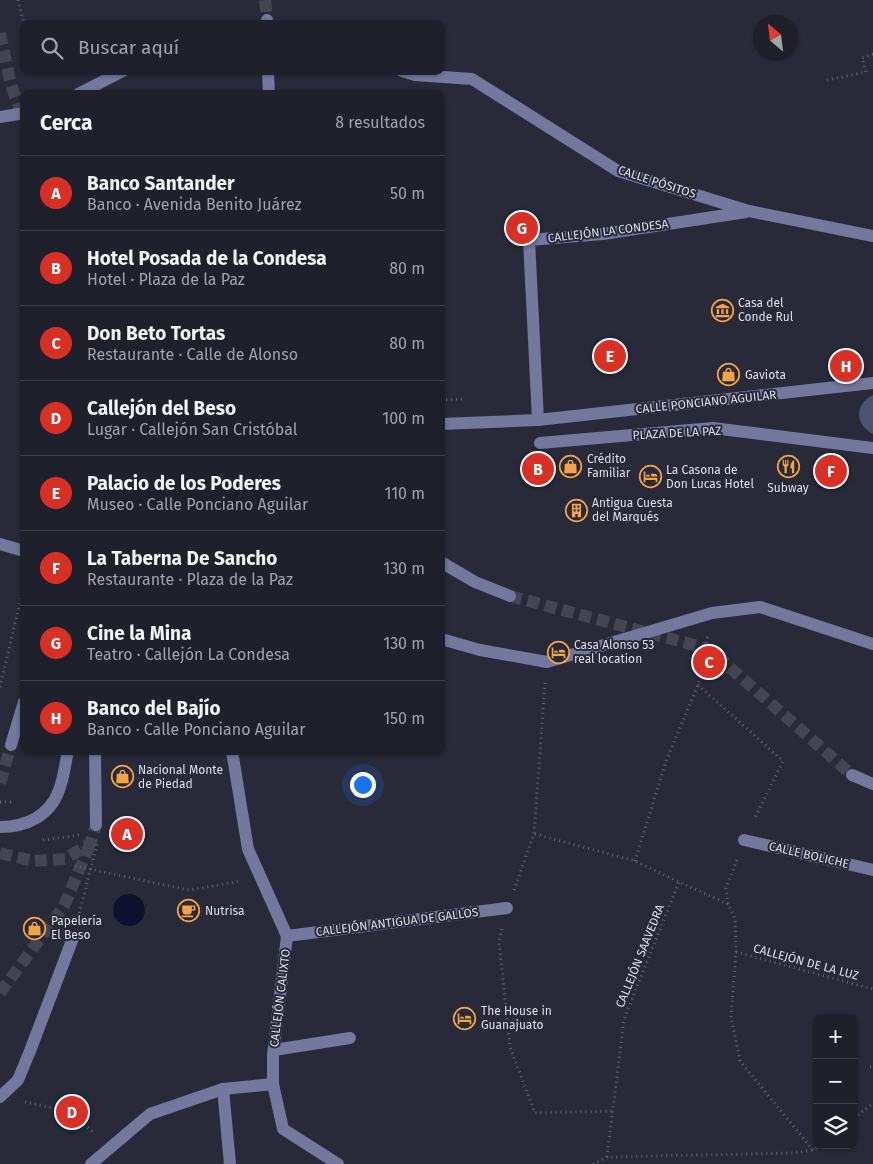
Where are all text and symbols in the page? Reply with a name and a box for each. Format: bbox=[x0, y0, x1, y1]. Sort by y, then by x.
north arrow bbox=[753, 15, 798, 60]
search box bbox=[20, 20, 445, 75]
icon: search bbox=[38, 34, 66, 62]
text: Buscar aquí bbox=[78, 36, 179, 59]
text: Cerca bbox=[40, 110, 92, 136]
text: 8 resultados bbox=[335, 113, 425, 132]
street label: CALLE PÓSITOS bbox=[616, 162, 698, 201]
text: Banco Santander bbox=[87, 172, 235, 195]
text: A bbox=[51, 184, 61, 203]
text: 50 m bbox=[390, 184, 425, 203]
text: Banco · Avenida Benito Juárez bbox=[87, 195, 302, 214]
pin: G bbox=[506, 209, 538, 247]
street label: CALLEJÓN LA CONDESA bbox=[547, 216, 669, 245]
text: Hotel Posada de la Condesa bbox=[87, 247, 327, 270]
text: B bbox=[51, 259, 61, 278]
text: 80 m bbox=[389, 259, 425, 278]
text: Hotel · Plaza de la Paz bbox=[87, 270, 245, 289]
place label: Casa del Conde Rul bbox=[738, 296, 794, 324]
museum icon: Casa del Conde Rul bbox=[710, 298, 734, 322]
text: Don Beto Tortas bbox=[87, 322, 225, 345]
text: C bbox=[51, 334, 61, 353]
text: 80 m bbox=[389, 334, 425, 353]
pin: E bbox=[594, 337, 626, 375]
text: Restaurante · Calle de Alonso bbox=[87, 345, 298, 364]
pin: H bbox=[830, 347, 862, 385]
shop icon: Gaviota bbox=[717, 363, 741, 387]
place label: Gaviota bbox=[745, 368, 786, 382]
street label: CALLE PONCIANO AGUILAR bbox=[635, 388, 777, 416]
text: Callejón del Beso bbox=[87, 397, 236, 420]
text: D bbox=[51, 409, 61, 428]
text: 100 m bbox=[382, 409, 425, 428]
text: Lugar · Callejón San Cristóbal bbox=[87, 420, 297, 439]
street label: PLAZA DE LA PAZ bbox=[632, 424, 722, 442]
pin: B bbox=[522, 450, 554, 488]
place label: Crédito Familiar bbox=[587, 452, 631, 480]
pin: F bbox=[815, 452, 847, 490]
shop icon: Crédito Familiar bbox=[559, 454, 583, 478]
restaurant icon: Subway bbox=[776, 455, 800, 479]
place label: La Casona de Don Lucas Hotel bbox=[666, 463, 754, 491]
hotel icon: La Casona de Don Lucas Hotel bbox=[638, 465, 662, 489]
text: Palacio de los Poderes bbox=[87, 472, 281, 495]
place label: Subway bbox=[767, 481, 809, 495]
text: E bbox=[52, 484, 60, 503]
text: 110 m bbox=[384, 484, 425, 503]
text: Museo · Calle Ponciano Aguilar bbox=[87, 495, 308, 514]
place label: Antigua Cuesta del Marqués bbox=[592, 496, 673, 524]
building icon: Antigua Cuesta del Marqués bbox=[564, 498, 588, 522]
text: La Taberna De Sancho bbox=[87, 547, 277, 570]
text: F bbox=[52, 559, 60, 578]
text: 130 m bbox=[383, 559, 425, 578]
text: Restaurante · Plaza de la Paz bbox=[87, 570, 293, 589]
text: Cine la Mina bbox=[87, 622, 191, 645]
text: G bbox=[51, 634, 61, 653]
text: 130 m bbox=[383, 634, 425, 653]
place label: Casa Alonso 53 real location bbox=[574, 638, 654, 666]
hotel icon: Casa Alonso 53 real location bbox=[546, 640, 570, 664]
pin: C bbox=[693, 643, 725, 681]
text: Teatro · Callejón La Condesa bbox=[87, 645, 290, 664]
text: Banco del Bajío bbox=[87, 697, 221, 720]
text: H bbox=[51, 709, 61, 728]
text: 150 m bbox=[383, 709, 425, 728]
text: Banco · Calle Ponciano Aguilar bbox=[87, 720, 305, 739]
place label: Nacional Monte de Piedad bbox=[138, 763, 223, 791]
shop icon: Nacional Monte de Piedad bbox=[110, 765, 134, 789]
your location bbox=[350, 772, 376, 798]
pin: A bbox=[111, 815, 143, 853]
street label: CALLE BOLICHE bbox=[768, 839, 850, 871]
cafe icon: Nutrisa bbox=[177, 899, 201, 923]
street label: CALLEJÓN SAAVEDRA bbox=[612, 902, 667, 1010]
place label: Nutrisa bbox=[205, 904, 245, 918]
street label: CALLEJÓN ANTIGUA DE GALLOS bbox=[315, 904, 479, 939]
place label: Papelería El Beso bbox=[51, 914, 102, 942]
shop icon: Papelería El Beso bbox=[23, 916, 47, 940]
street label: CALLEJÓN DE LA LUZ bbox=[752, 940, 860, 983]
street label: CALLEJÓN CALIXTO bbox=[266, 948, 293, 1048]
place label: The House in Guanajuato bbox=[481, 1004, 552, 1032]
hotel icon: The House in Guanajuato bbox=[453, 1006, 477, 1030]
map controls bbox=[813, 1014, 858, 1149]
button: + bbox=[813, 1014, 858, 1059]
button: − bbox=[813, 1059, 858, 1104]
pin: D bbox=[56, 1093, 88, 1131]
button: layers bbox=[813, 1104, 858, 1149]

